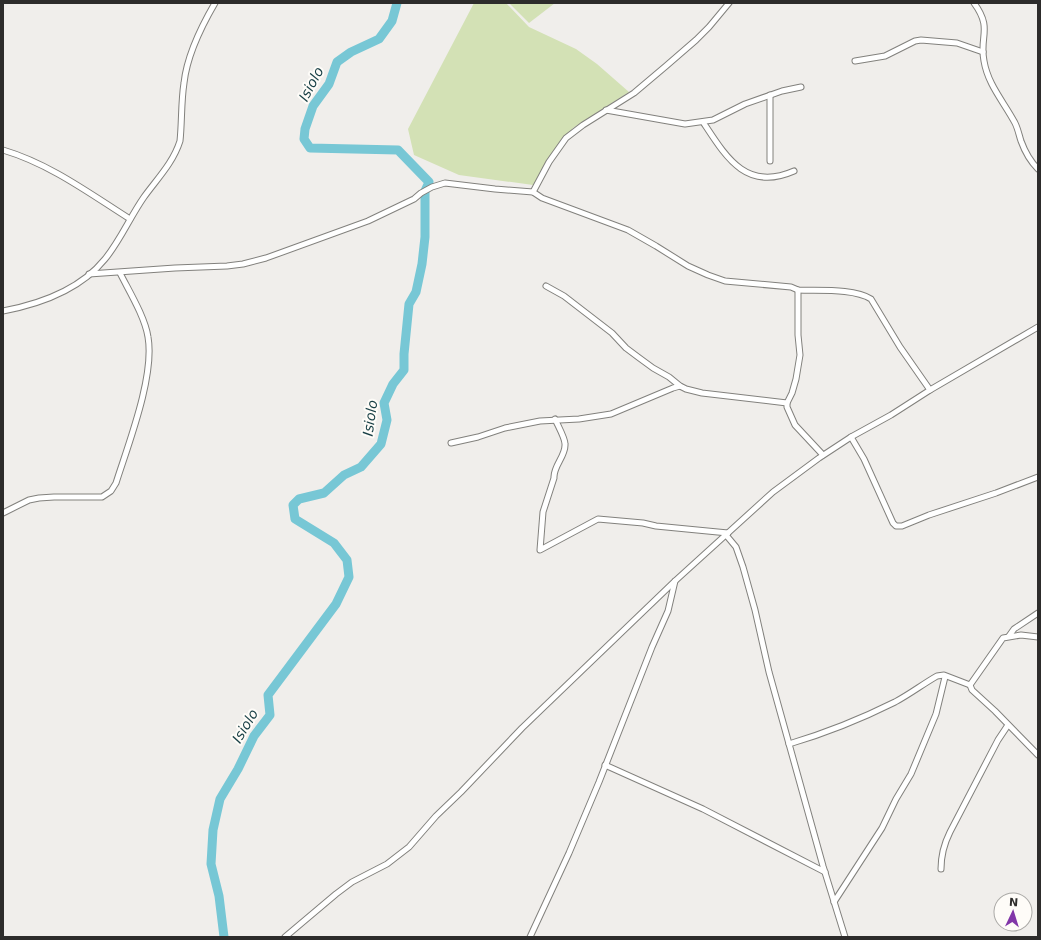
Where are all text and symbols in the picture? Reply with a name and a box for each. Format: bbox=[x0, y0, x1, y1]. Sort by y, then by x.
water label: Isiolo bbox=[295, 64, 327, 104]
water label: Isiolo bbox=[360, 399, 380, 437]
water label: Isiolo bbox=[229, 706, 261, 746]
north arrow bbox=[993, 892, 1033, 932]
text: N bbox=[1009, 896, 1019, 909]

